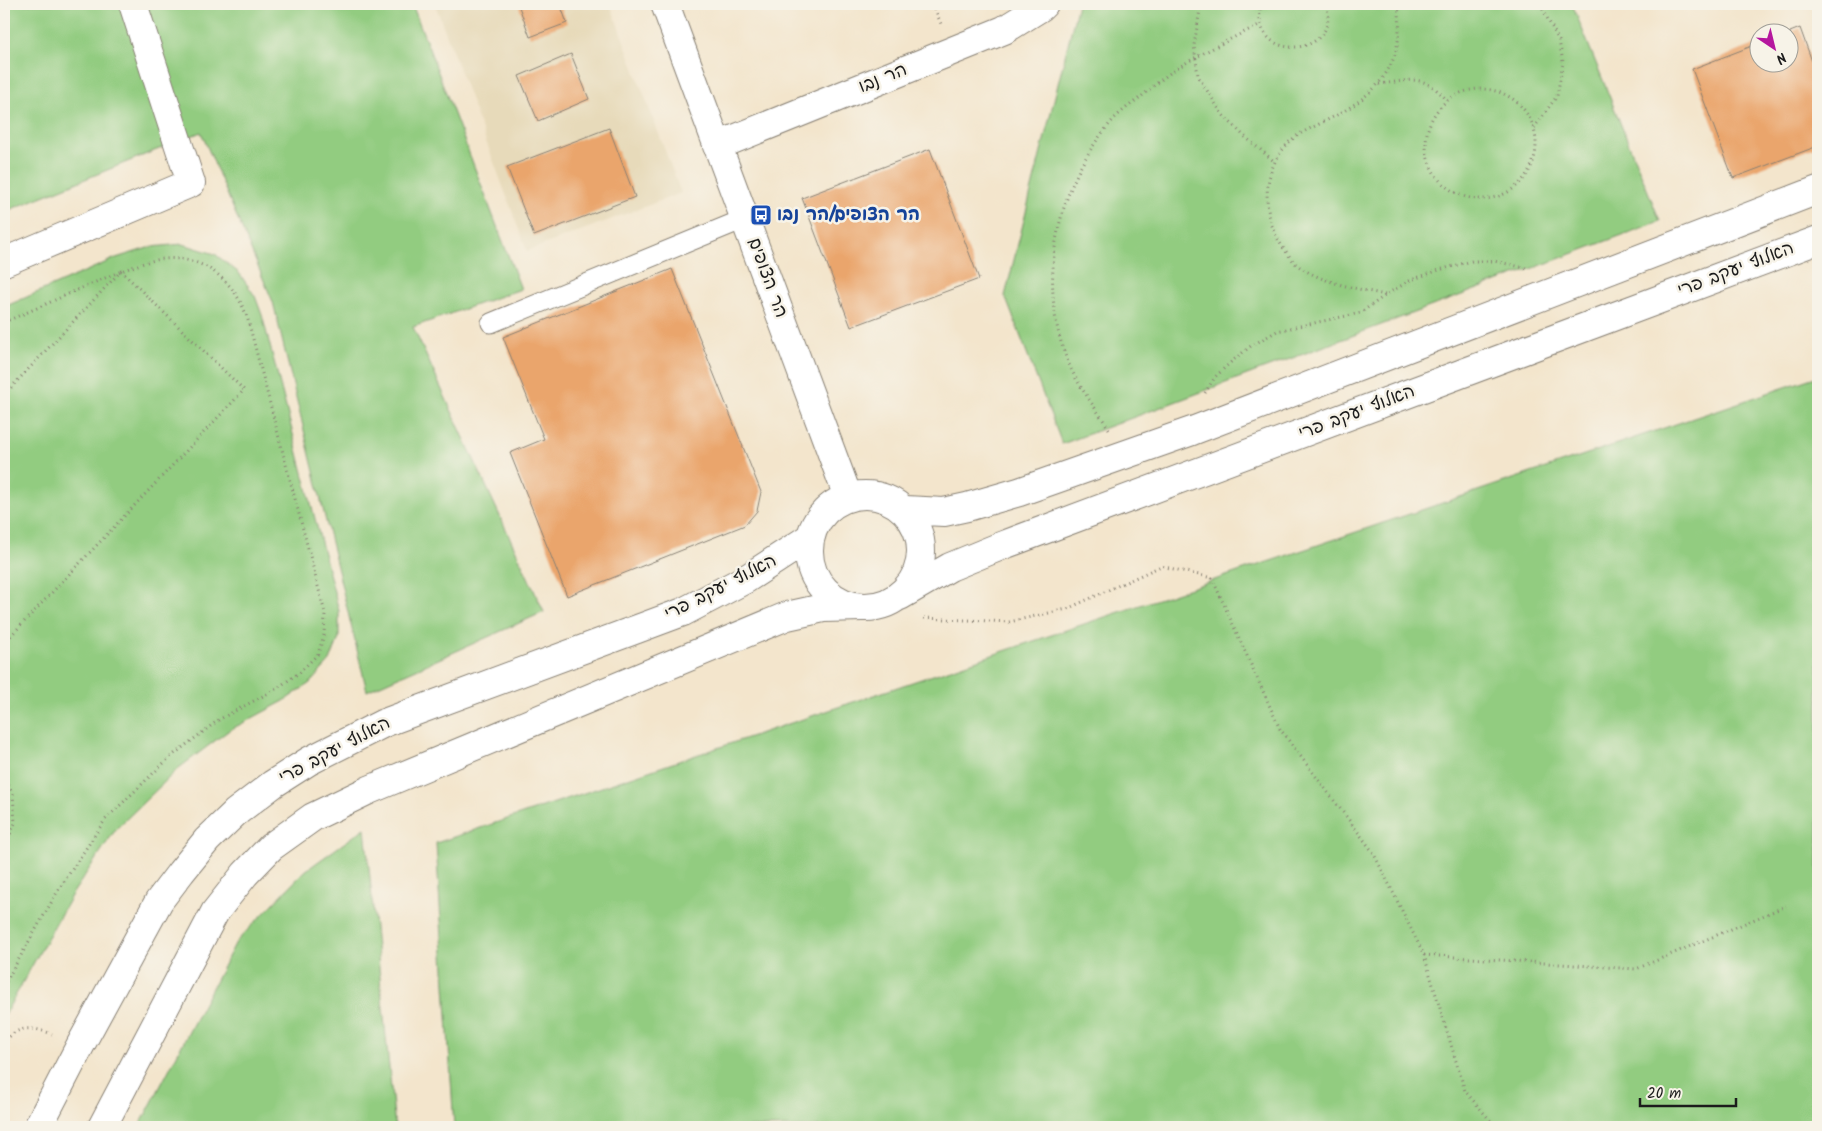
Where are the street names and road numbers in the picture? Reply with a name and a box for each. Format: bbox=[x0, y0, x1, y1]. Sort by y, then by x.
street label: הר נבו bbox=[854, 56, 912, 102]
street label: הר הצופים bbox=[739, 234, 795, 322]
street label: האלוף יעקב פרי bbox=[1673, 234, 1799, 306]
street label: האלוף יעקב פרי bbox=[1294, 377, 1420, 449]
street label: האלוף יעקב פרי bbox=[660, 547, 782, 629]
street label: האלוף יעקב פרי bbox=[274, 709, 396, 793]

